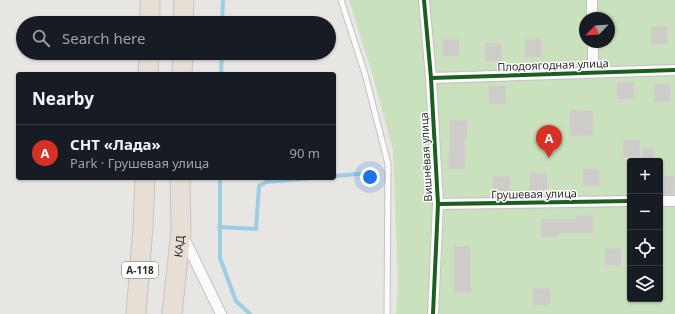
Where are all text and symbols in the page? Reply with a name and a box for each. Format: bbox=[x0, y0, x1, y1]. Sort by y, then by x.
north arrow bbox=[579, 12, 615, 48]
search box bbox=[16, 16, 336, 60]
icon: search bbox=[30, 27, 52, 49]
text: Search here bbox=[62, 28, 145, 48]
street label: Плодоягодная улица bbox=[497, 55, 609, 74]
text: Nearby bbox=[32, 87, 94, 110]
street label: Вишнёвая улица bbox=[416, 112, 435, 202]
pin: A bbox=[536, 125, 562, 158]
text: СНТ «Лада» bbox=[70, 134, 161, 154]
text: A bbox=[41, 144, 50, 162]
text: 90 m bbox=[290, 144, 320, 162]
text: Park · Грушевая улица bbox=[70, 154, 209, 172]
map controls bbox=[627, 158, 663, 302]
button: + bbox=[627, 158, 663, 194]
your location bbox=[360, 167, 380, 187]
street label: Грушевая улица bbox=[491, 185, 577, 202]
button: − bbox=[627, 194, 663, 230]
button: locate bbox=[627, 230, 663, 266]
street label: КАД bbox=[170, 235, 187, 258]
road number: А-118 bbox=[122, 262, 158, 278]
button: layers bbox=[627, 266, 663, 302]

